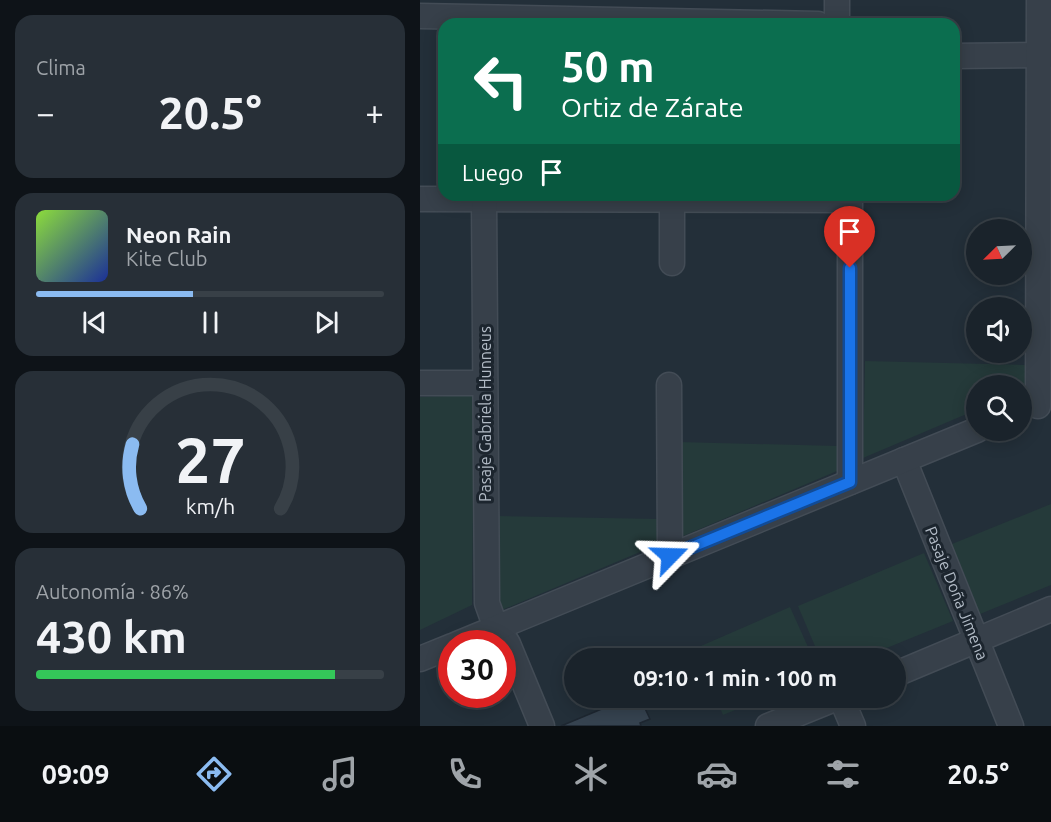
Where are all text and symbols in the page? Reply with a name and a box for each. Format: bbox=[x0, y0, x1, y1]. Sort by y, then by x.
icon: left bbox=[462, 42, 540, 120]
text: 50 m bbox=[561, 43, 655, 90]
text: Clima bbox=[36, 56, 86, 79]
text: 20.5° bbox=[158, 87, 262, 138]
text: Ortiz de Zárate bbox=[561, 92, 744, 122]
text: − bbox=[36, 94, 55, 131]
text: + bbox=[365, 94, 384, 131]
icon: arrive bbox=[535, 156, 568, 189]
text: Luego bbox=[462, 160, 523, 185]
pin bbox=[824, 206, 875, 268]
icon: arrive bbox=[833, 215, 866, 248]
north arrow bbox=[966, 219, 1032, 285]
map controls bbox=[966, 219, 1032, 441]
text: Neon Rain bbox=[126, 222, 231, 247]
text: Kite Club bbox=[126, 247, 208, 270]
button: sound bbox=[966, 297, 1032, 363]
icon: previous bbox=[78, 306, 111, 339]
icon: pause bbox=[194, 306, 227, 339]
icon: next bbox=[310, 306, 343, 339]
street label: Pasaje Gabriela Hunneus bbox=[476, 326, 494, 502]
button: search bbox=[966, 375, 1032, 441]
text: 27 bbox=[175, 425, 245, 495]
text: km/h bbox=[185, 494, 235, 518]
position arrow bbox=[638, 524, 702, 588]
street label: Pasaje Doña Jimena bbox=[922, 524, 992, 662]
text: Autonomía · 86% bbox=[36, 580, 189, 603]
text: 430 km bbox=[36, 611, 187, 662]
speed limit sign: 30 bbox=[438, 630, 516, 708]
text: 09:10 · 1 min · 100 m bbox=[633, 665, 837, 690]
icon: directions bbox=[193, 753, 235, 795]
icon: music bbox=[319, 753, 361, 795]
icon: phone bbox=[444, 753, 486, 795]
icon: climate bbox=[570, 753, 612, 795]
icon: car bbox=[696, 753, 738, 795]
icon: filters bbox=[822, 753, 864, 795]
text: 09:09 bbox=[42, 759, 109, 789]
text: 20.5° bbox=[947, 759, 1009, 789]

